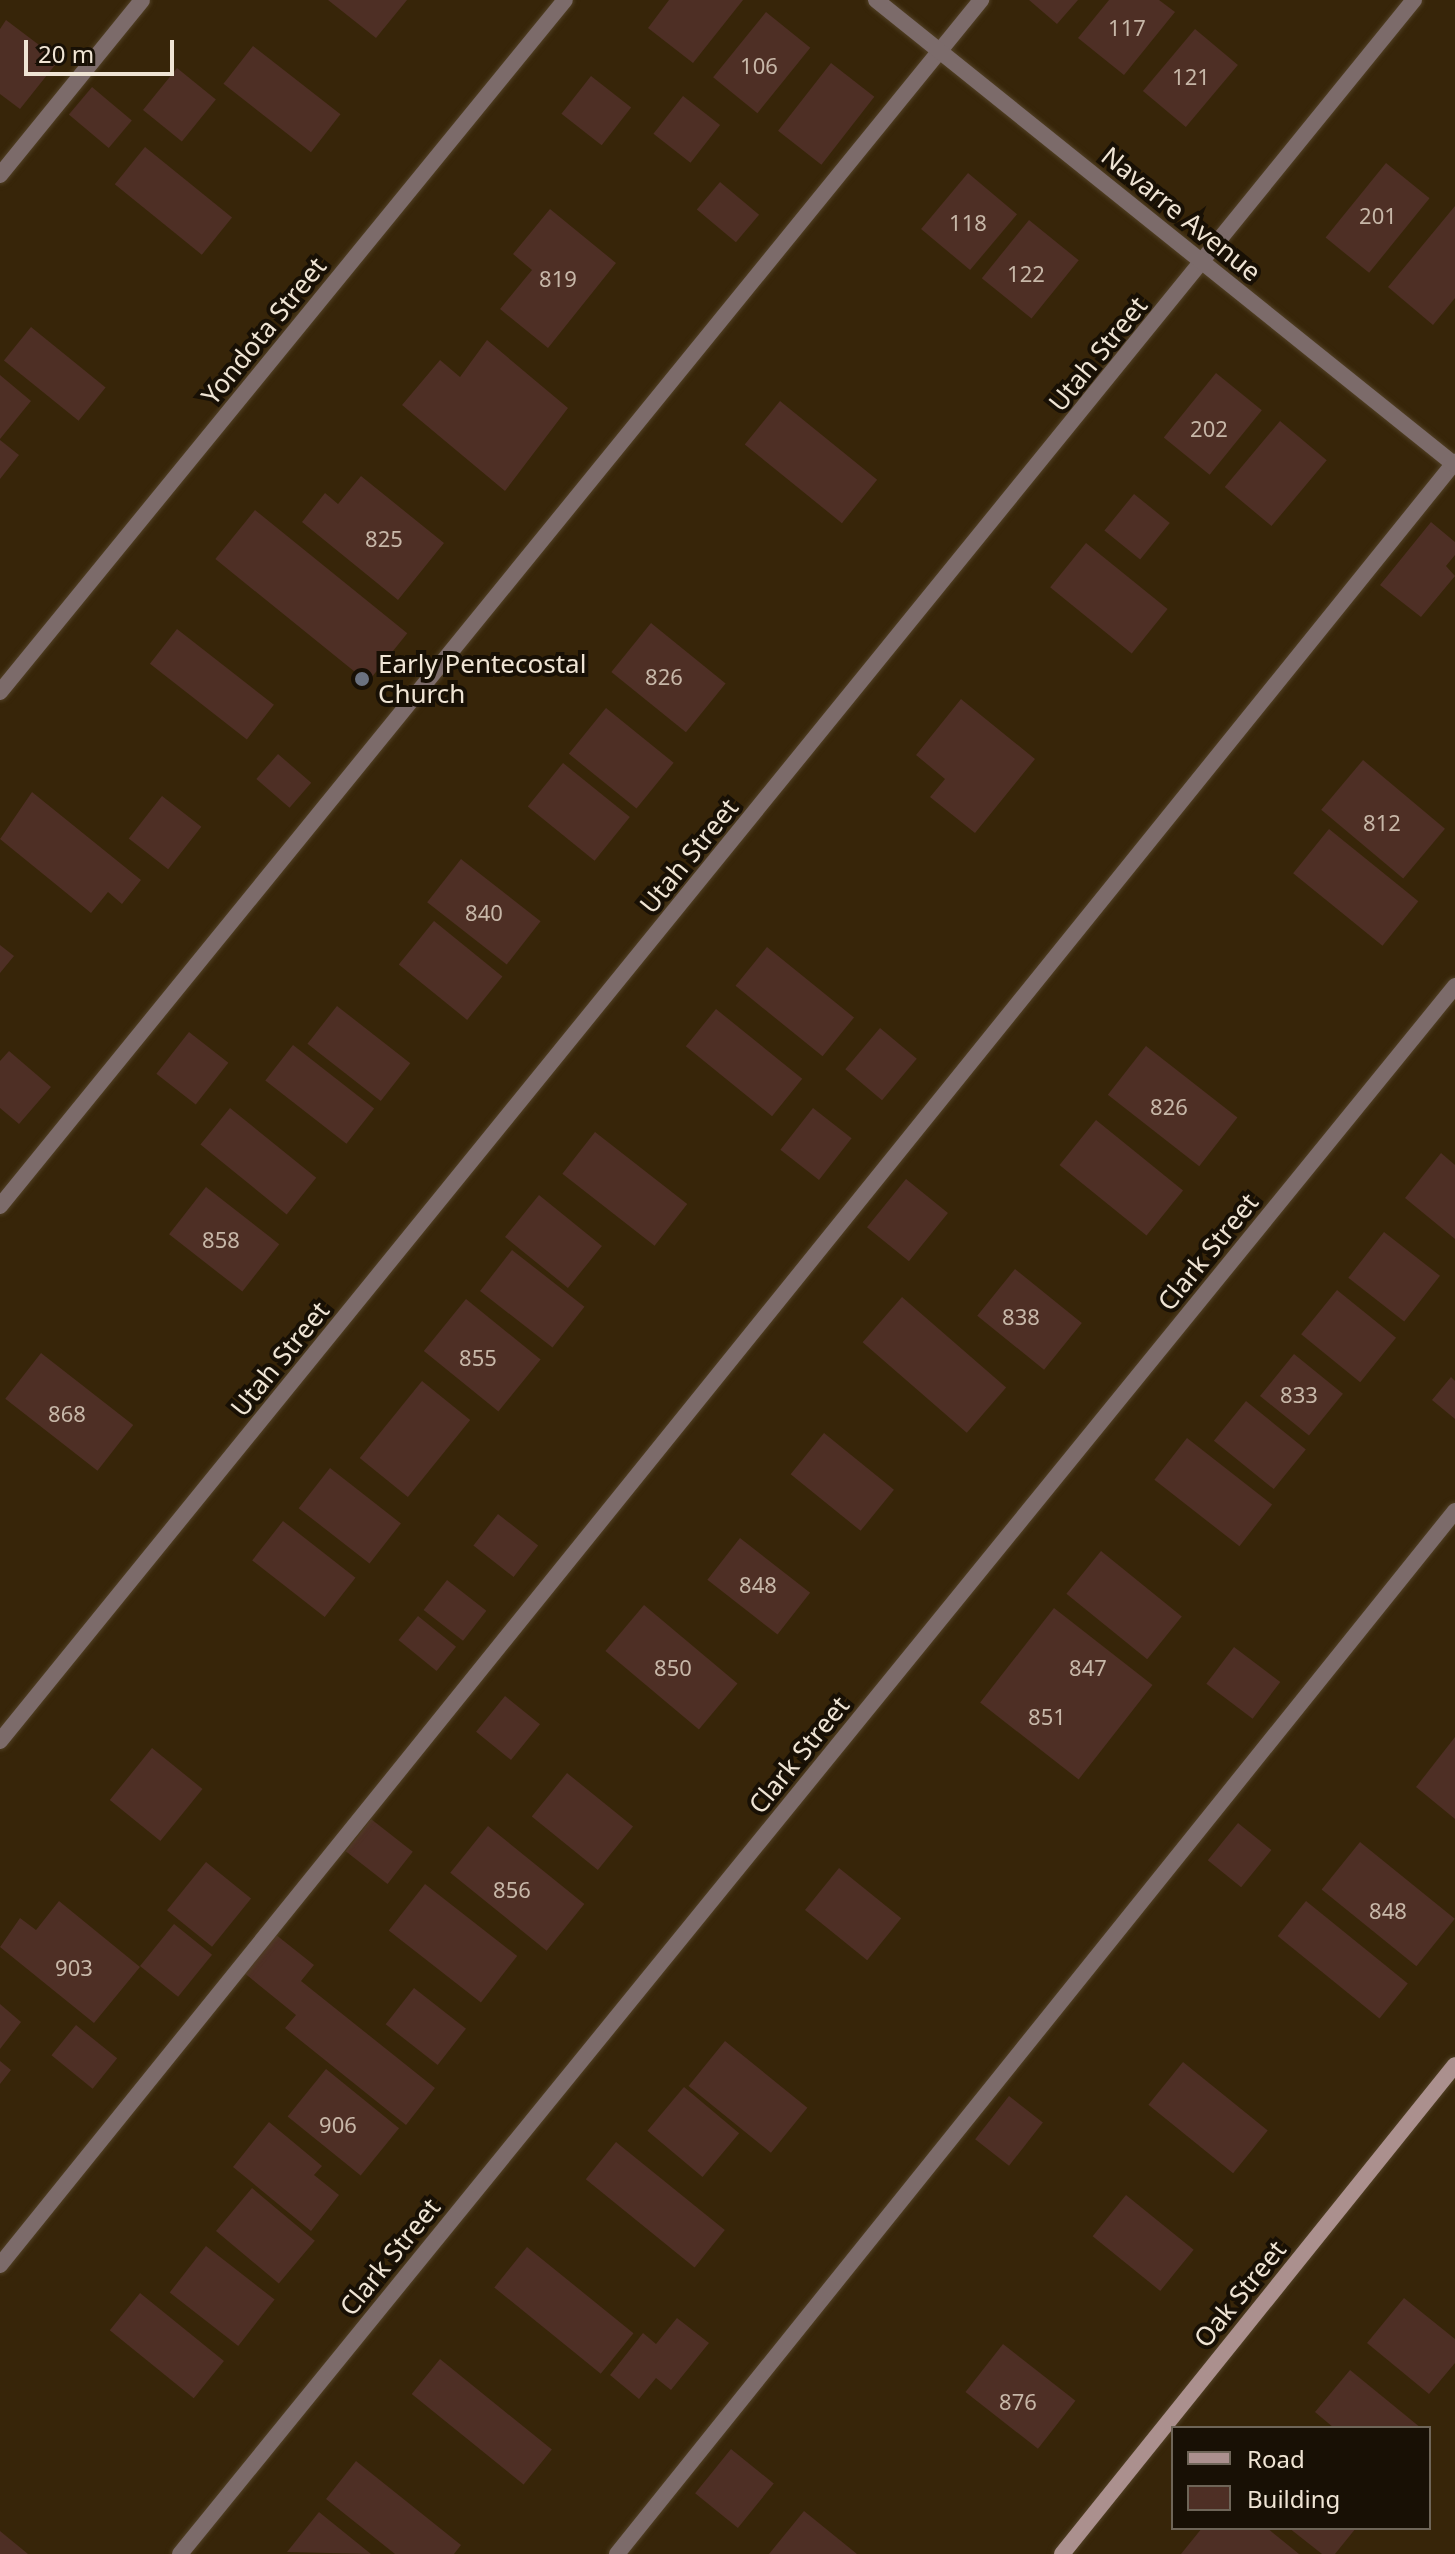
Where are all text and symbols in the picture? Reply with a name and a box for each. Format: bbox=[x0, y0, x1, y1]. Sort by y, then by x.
house number: 117 bbox=[1108, 15, 1146, 41]
scale bar bbox=[28, 24, 178, 74]
text: 20 m bbox=[38, 37, 94, 70]
house number: 106 bbox=[740, 53, 778, 79]
house number: 121 bbox=[1172, 64, 1210, 90]
street label: Navarre Avenue bbox=[1095, 140, 1267, 288]
house number: 201 bbox=[1359, 203, 1397, 229]
house number: 118 bbox=[949, 210, 987, 236]
street label: Yondota Street bbox=[195, 251, 333, 411]
house number: 122 bbox=[1007, 261, 1045, 287]
house number: 819 bbox=[539, 266, 577, 292]
street label: Utah Street bbox=[1042, 290, 1154, 418]
house number: 202 bbox=[1190, 416, 1228, 442]
house number: 825 bbox=[365, 526, 403, 552]
place label: Early Pentecostal Church bbox=[378, 648, 586, 710]
house number: 826 bbox=[645, 664, 683, 690]
marker: Early Pentecostal Church bbox=[353, 670, 371, 688]
street label: Utah Street bbox=[633, 792, 745, 920]
house number: 812 bbox=[1363, 810, 1401, 836]
house number: 840 bbox=[465, 900, 503, 926]
house number: 826 bbox=[1150, 1094, 1188, 1120]
street label: Clark Street bbox=[1151, 1187, 1265, 1317]
house number: 858 bbox=[202, 1227, 240, 1253]
street label: Utah Street bbox=[224, 1295, 336, 1423]
house number: 838 bbox=[1002, 1304, 1040, 1330]
house number: 855 bbox=[459, 1345, 497, 1371]
house number: 833 bbox=[1280, 1382, 1318, 1408]
house number: 868 bbox=[48, 1401, 86, 1427]
house number: 848 bbox=[739, 1572, 777, 1598]
house number: 850 bbox=[654, 1655, 692, 1681]
house number: 847 bbox=[1069, 1655, 1107, 1681]
street label: Clark Street bbox=[742, 1690, 856, 1820]
house number: 851 bbox=[1028, 1704, 1066, 1730]
house number: 856 bbox=[493, 1877, 531, 1903]
house number: 848 bbox=[1369, 1898, 1407, 1924]
house number: 903 bbox=[55, 1955, 93, 1981]
house number: 906 bbox=[319, 2112, 357, 2138]
street label: Clark Street bbox=[333, 2192, 447, 2322]
street label: Oak Street bbox=[1188, 2234, 1292, 2354]
house number: 876 bbox=[999, 2389, 1037, 2415]
legend bbox=[1171, 2426, 1431, 2530]
text: Road bbox=[1247, 2442, 1305, 2475]
text: Building bbox=[1247, 2482, 1340, 2515]

